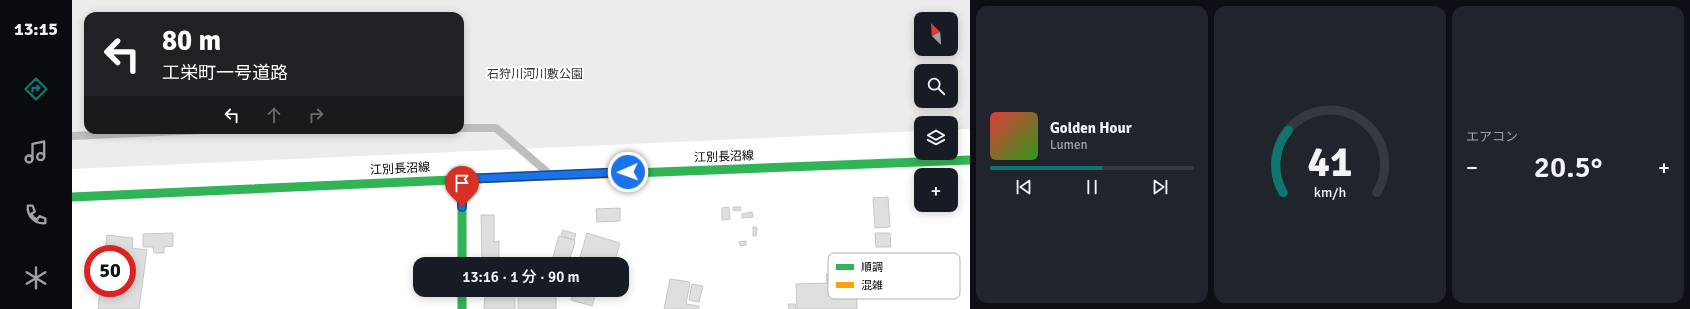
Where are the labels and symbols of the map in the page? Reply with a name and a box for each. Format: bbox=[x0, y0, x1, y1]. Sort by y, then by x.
north arrow bbox=[914, 12, 958, 56]
park label: 石狩川河川敷公園 bbox=[487, 67, 583, 82]
street label: 江別長沼線 bbox=[694, 148, 754, 166]
position arrow bbox=[607, 151, 649, 193]
street label: 江別長沼線 bbox=[370, 160, 430, 178]
pin bbox=[445, 166, 479, 207]
speed limit sign: 50 bbox=[84, 245, 136, 297]
legend bbox=[828, 253, 960, 299]
text: 順調 bbox=[861, 261, 883, 274]
text: 混雑 bbox=[861, 279, 883, 292]

